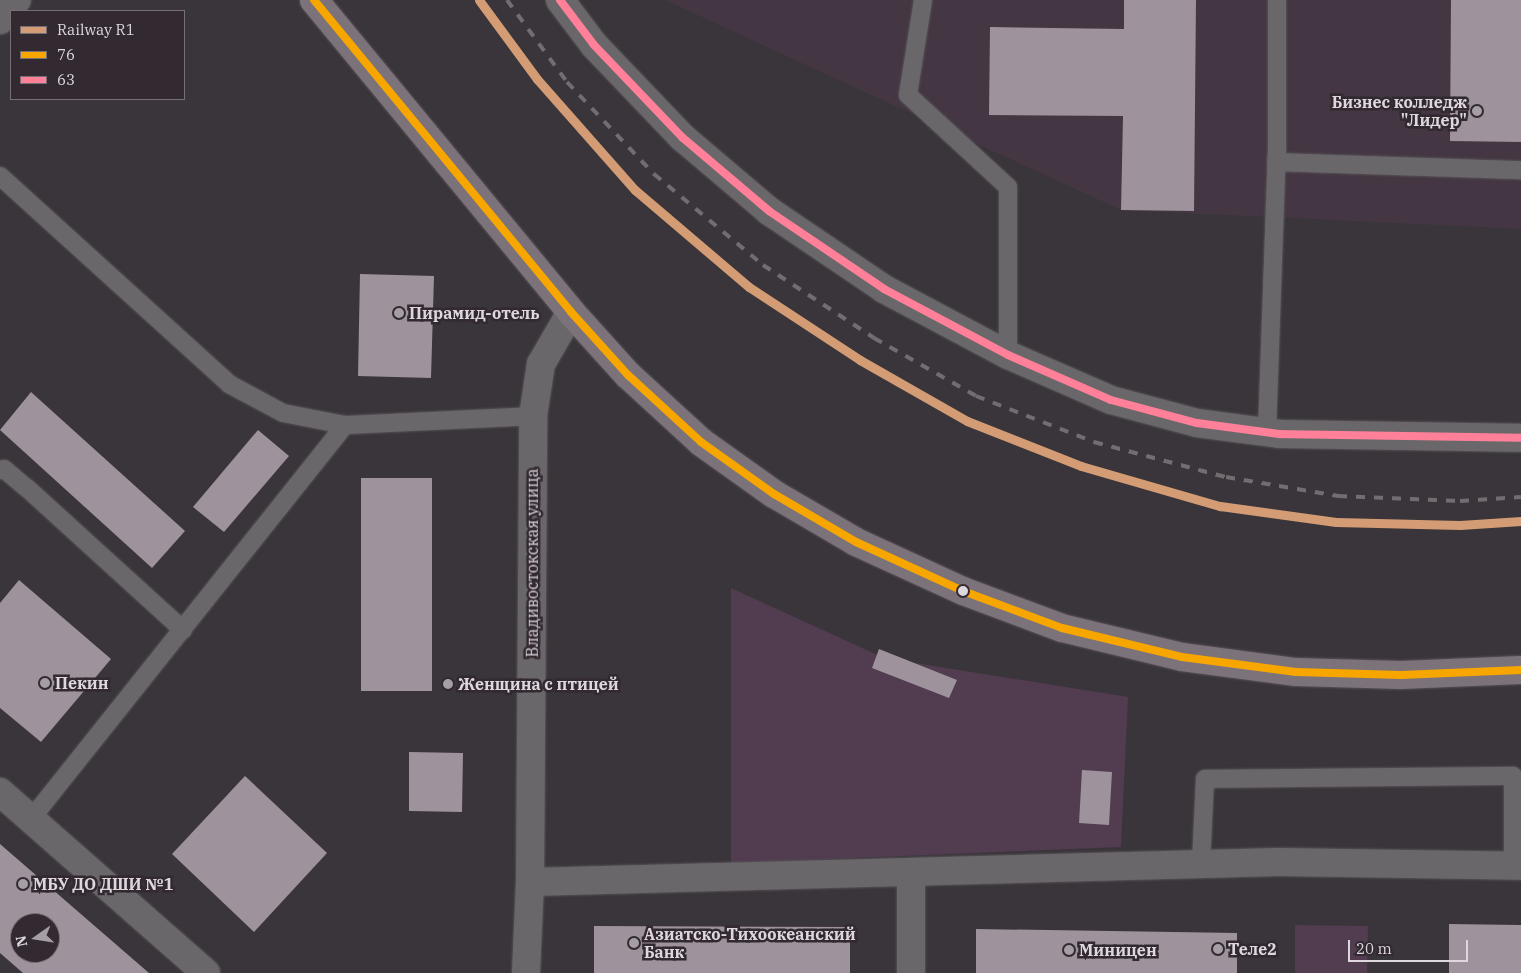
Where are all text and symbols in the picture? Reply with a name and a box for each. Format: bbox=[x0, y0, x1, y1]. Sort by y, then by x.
legend bbox=[10, 10, 185, 100]
text: Railway R1 bbox=[57, 20, 135, 39]
text: 76 bbox=[57, 45, 75, 64]
text: 63 bbox=[57, 70, 75, 89]
place label: Бизнес колледж "Лидер" bbox=[1332, 92, 1467, 130]
marker: Бизнес колледж "Лидер" bbox=[1471, 105, 1483, 117]
place label: Пирамид-отель bbox=[409, 303, 539, 323]
marker: Пирамид-отель bbox=[393, 307, 405, 319]
street label: Владивостокская улица bbox=[522, 468, 542, 658]
unlabelled marker bbox=[958, 586, 968, 596]
place label: Пекин bbox=[55, 673, 109, 693]
place label: Женщина с птицей bbox=[458, 674, 619, 694]
marker: Пекин bbox=[39, 677, 51, 689]
marker: Женщина с птицей bbox=[442, 678, 454, 690]
place label: МБУ ДО ДШИ №1 bbox=[33, 874, 173, 894]
marker: МБУ ДО ДШИ №1 bbox=[17, 878, 29, 890]
north arrow bbox=[10, 913, 60, 963]
place label: Азиатско-Тихоокеанский Банк bbox=[644, 924, 856, 962]
scale bar bbox=[1351, 930, 1471, 962]
text: N bbox=[11, 934, 31, 949]
marker: Азиатско-Тихоокеанский Банк bbox=[628, 937, 640, 949]
place label: Теле2 bbox=[1228, 939, 1277, 959]
text: 20 m bbox=[1356, 939, 1392, 958]
place label: Миницен bbox=[1079, 940, 1157, 960]
marker: Теле2 bbox=[1212, 943, 1224, 955]
marker: Миницен bbox=[1063, 944, 1075, 956]

